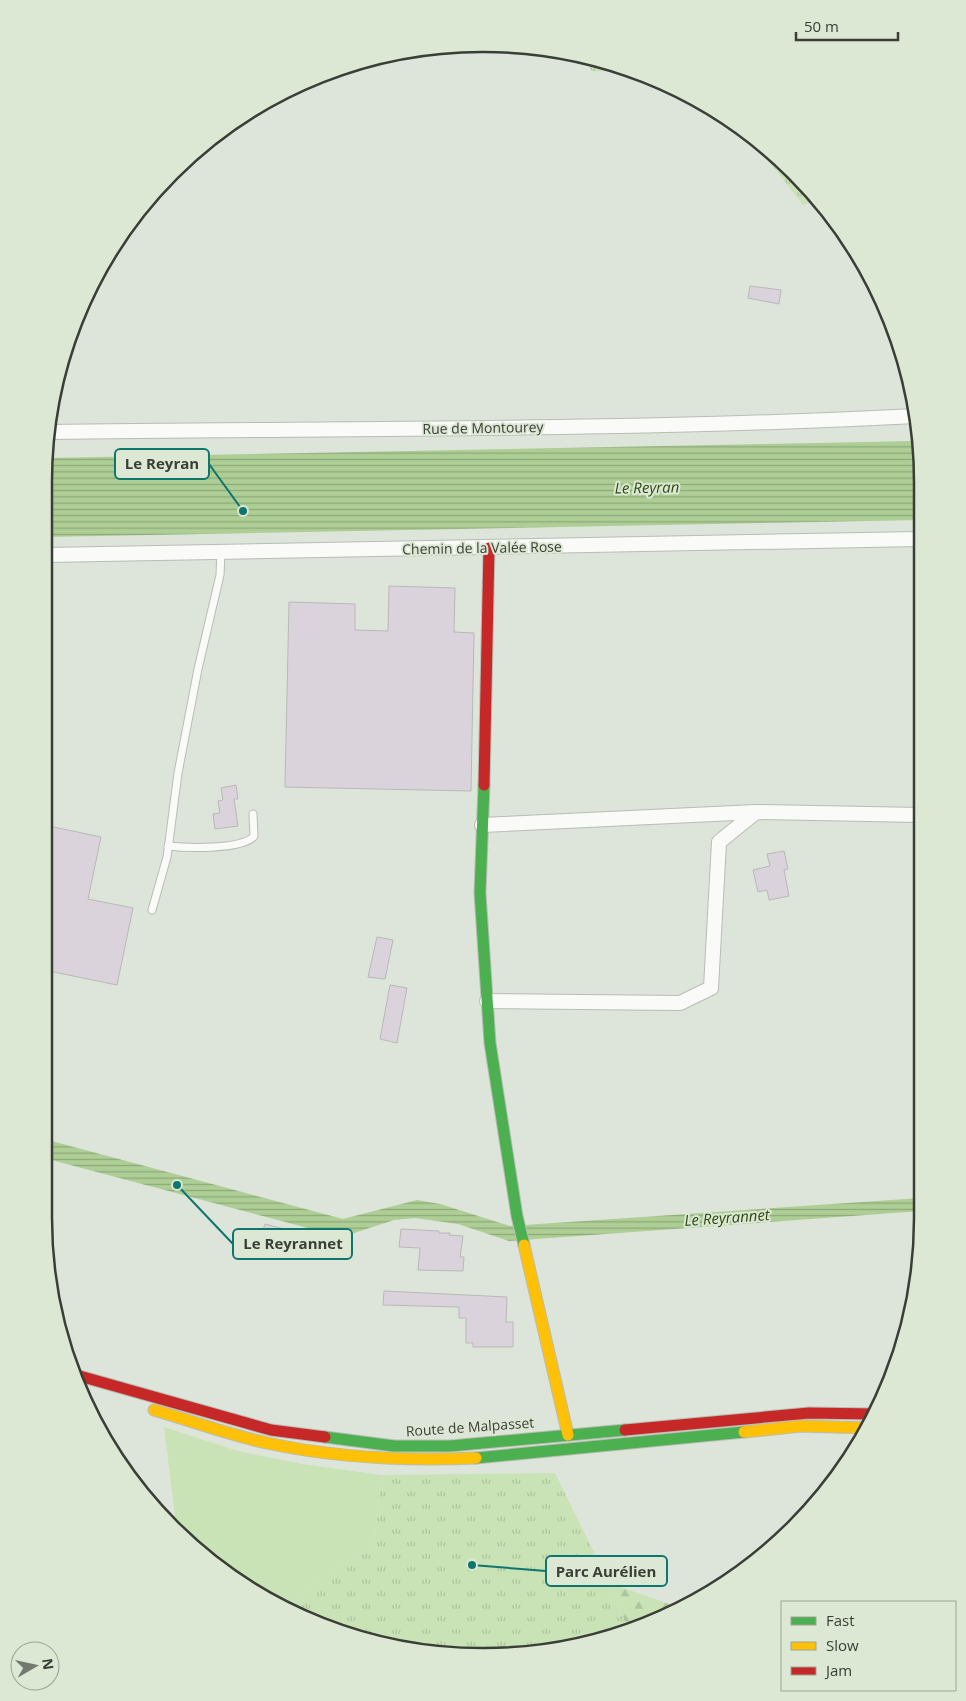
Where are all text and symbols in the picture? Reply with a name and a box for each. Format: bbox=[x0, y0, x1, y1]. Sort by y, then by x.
scale bar bbox=[796, 10, 898, 42]
text: 50 m bbox=[804, 16, 839, 36]
street label: Rue de Montourey bbox=[422, 417, 545, 438]
callout: Le Reyran bbox=[115, 449, 209, 479]
text: Le Reyran bbox=[125, 453, 199, 473]
water label: Le Reyran bbox=[615, 476, 679, 498]
street label: Chemin de la Valée Rose bbox=[402, 537, 562, 558]
water label: Le Reyrannet bbox=[684, 1204, 771, 1230]
callout: Le Reyrannet bbox=[233, 1229, 352, 1259]
text: Le Reyrannet bbox=[243, 1233, 343, 1253]
street label: Route de Malpasset bbox=[405, 1413, 535, 1440]
callout: Parc Aurélien bbox=[546, 1556, 667, 1586]
text: Parc Aurélien bbox=[556, 1561, 656, 1581]
legend bbox=[781, 1601, 956, 1691]
text: Fast bbox=[826, 1610, 855, 1630]
text: Slow bbox=[826, 1635, 859, 1655]
north arrow bbox=[10, 1641, 60, 1691]
text: N bbox=[38, 1657, 59, 1671]
text: Jam bbox=[824, 1660, 852, 1680]

